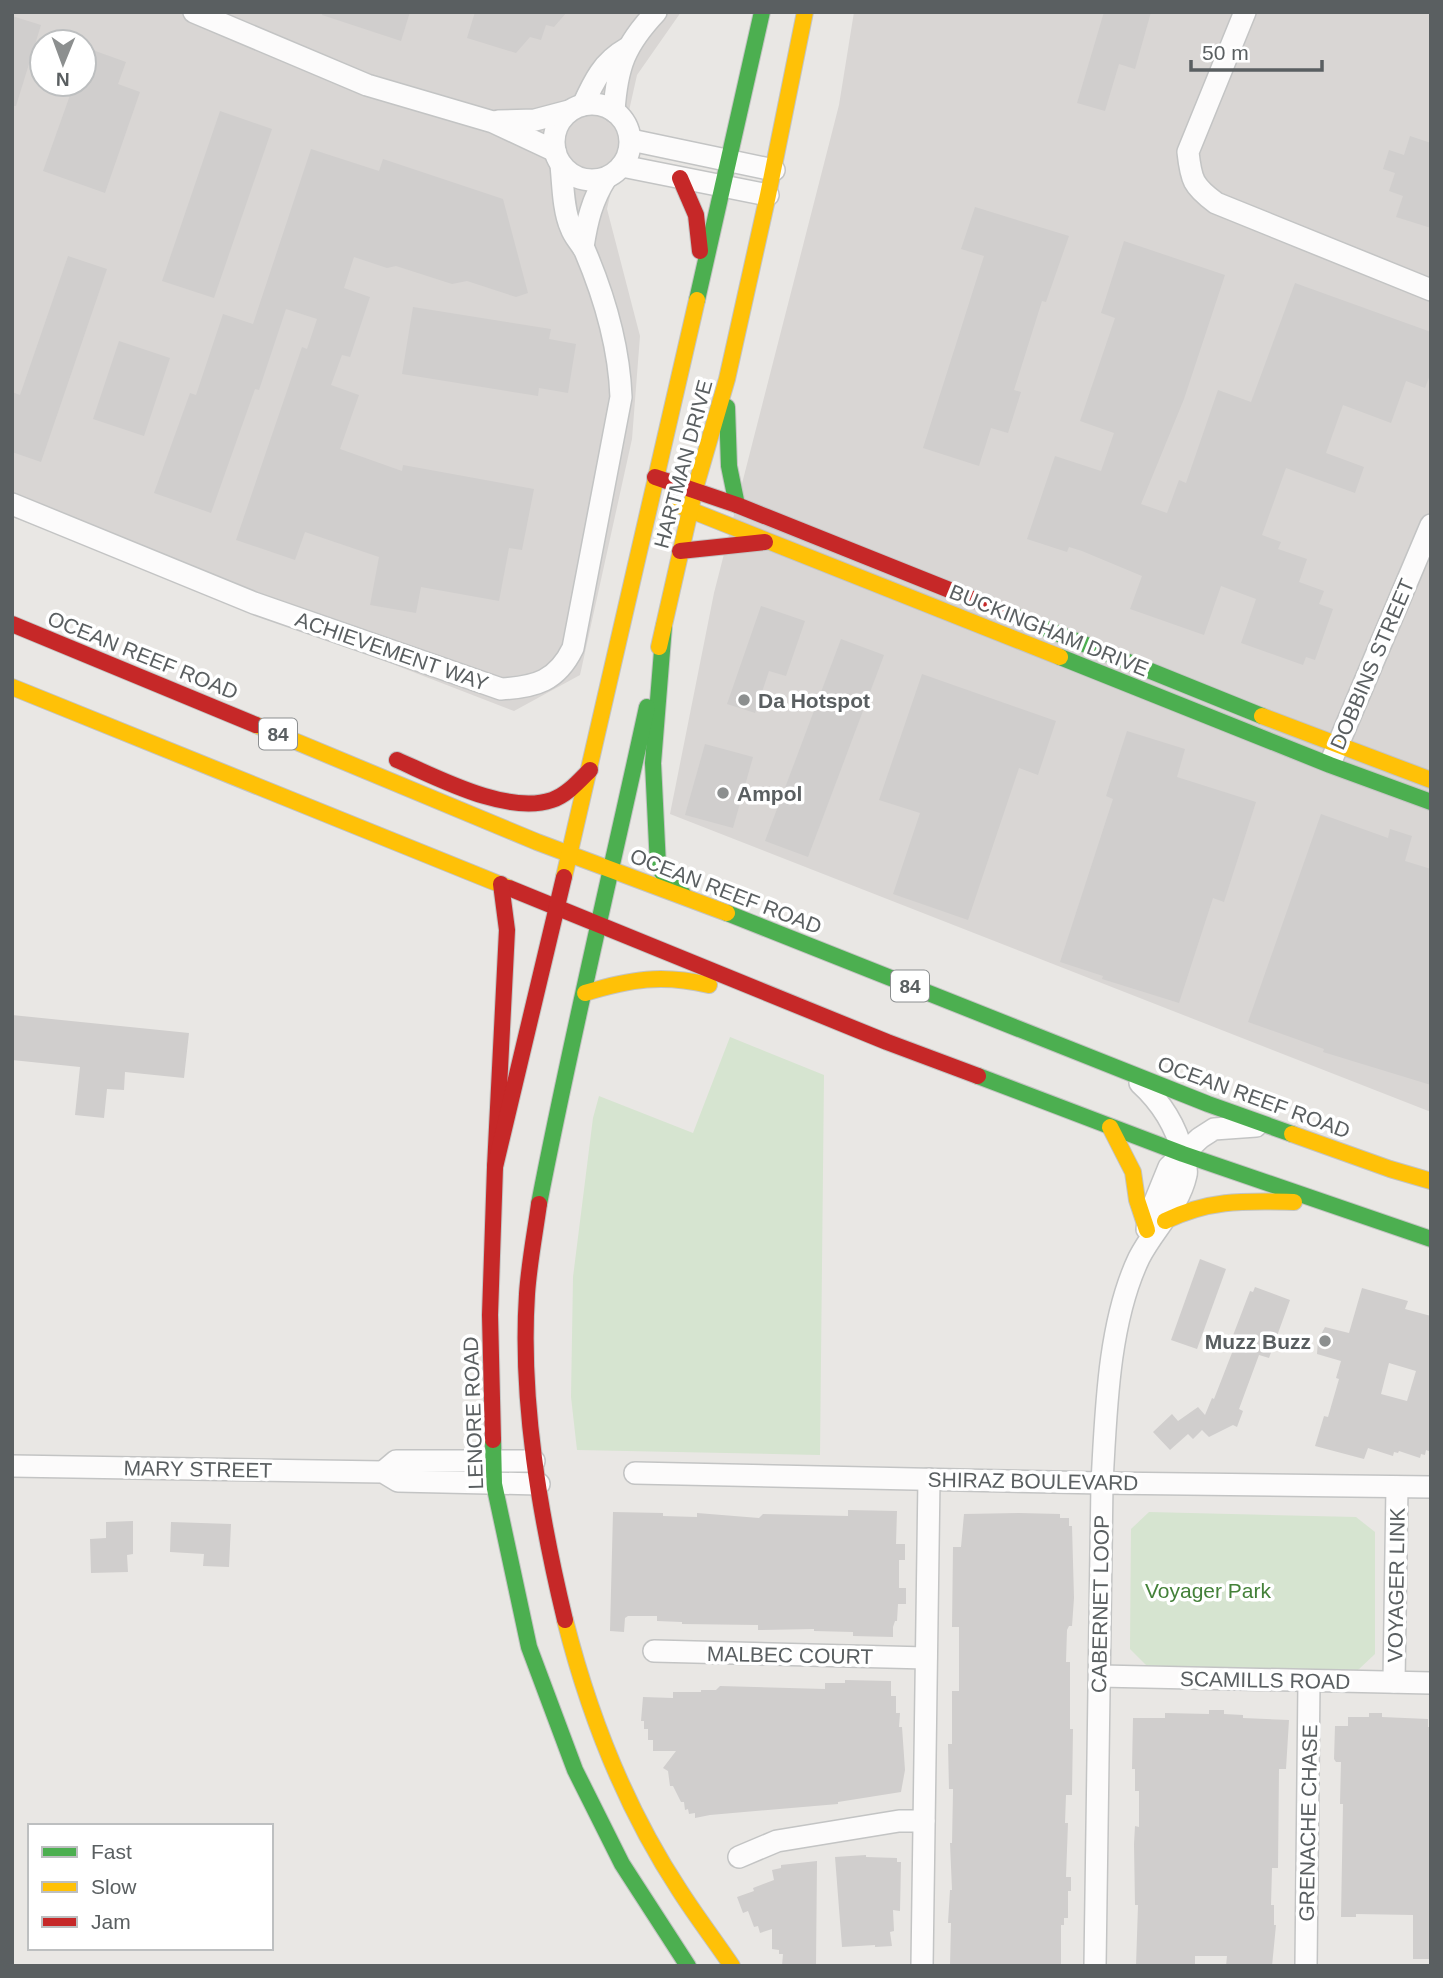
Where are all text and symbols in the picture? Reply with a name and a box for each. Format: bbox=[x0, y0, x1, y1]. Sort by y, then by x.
north arrow bbox=[28, 28, 98, 98]
scale bar bbox=[1191, 28, 1322, 72]
text: 50 m bbox=[1202, 41, 1249, 64]
text: N bbox=[56, 69, 70, 90]
street label: HARTMAN DRIVE bbox=[649, 377, 717, 551]
street label: DOBBINS STREET bbox=[1326, 575, 1418, 753]
street label: BUCKINGHAM DRIVE bbox=[946, 580, 1152, 680]
street label: OCEAN REEF ROAD bbox=[45, 606, 241, 704]
street label: ACHIEVEMENT WAY bbox=[292, 607, 492, 695]
place label: Da Hotspot bbox=[758, 689, 870, 712]
marker: Da Hotspot bbox=[736, 692, 752, 708]
road number: 84 bbox=[259, 719, 297, 750]
place label: Ampol bbox=[737, 782, 802, 805]
marker: Ampol bbox=[715, 785, 731, 801]
street label: OCEAN REEF ROAD bbox=[627, 844, 825, 938]
road number: 84 bbox=[891, 970, 929, 1002]
street label: OCEAN REEF ROAD bbox=[1155, 1051, 1353, 1143]
place label: Muzz Buzz bbox=[1205, 1330, 1311, 1353]
marker: Muzz Buzz bbox=[1317, 1333, 1333, 1349]
street label: LENORE ROAD bbox=[459, 1336, 487, 1490]
street label: MARY STREET bbox=[124, 1456, 273, 1482]
street label: SHIRAZ BOULEVARD bbox=[927, 1468, 1139, 1494]
street label: VOYAGER LINK bbox=[1383, 1507, 1409, 1663]
street label: CABERNET LOOP bbox=[1087, 1515, 1113, 1693]
park label: Voyager Park bbox=[1145, 1579, 1272, 1602]
street label: MALBEC COURT bbox=[707, 1642, 874, 1668]
street label: SCAMILLS ROAD bbox=[1180, 1667, 1350, 1693]
street label: GRENACHE CHASE bbox=[1295, 1724, 1321, 1922]
legend bbox=[28, 1824, 273, 1950]
text: Fast bbox=[91, 1840, 132, 1863]
text: Slow bbox=[91, 1875, 137, 1898]
text: Jam bbox=[91, 1910, 131, 1933]

